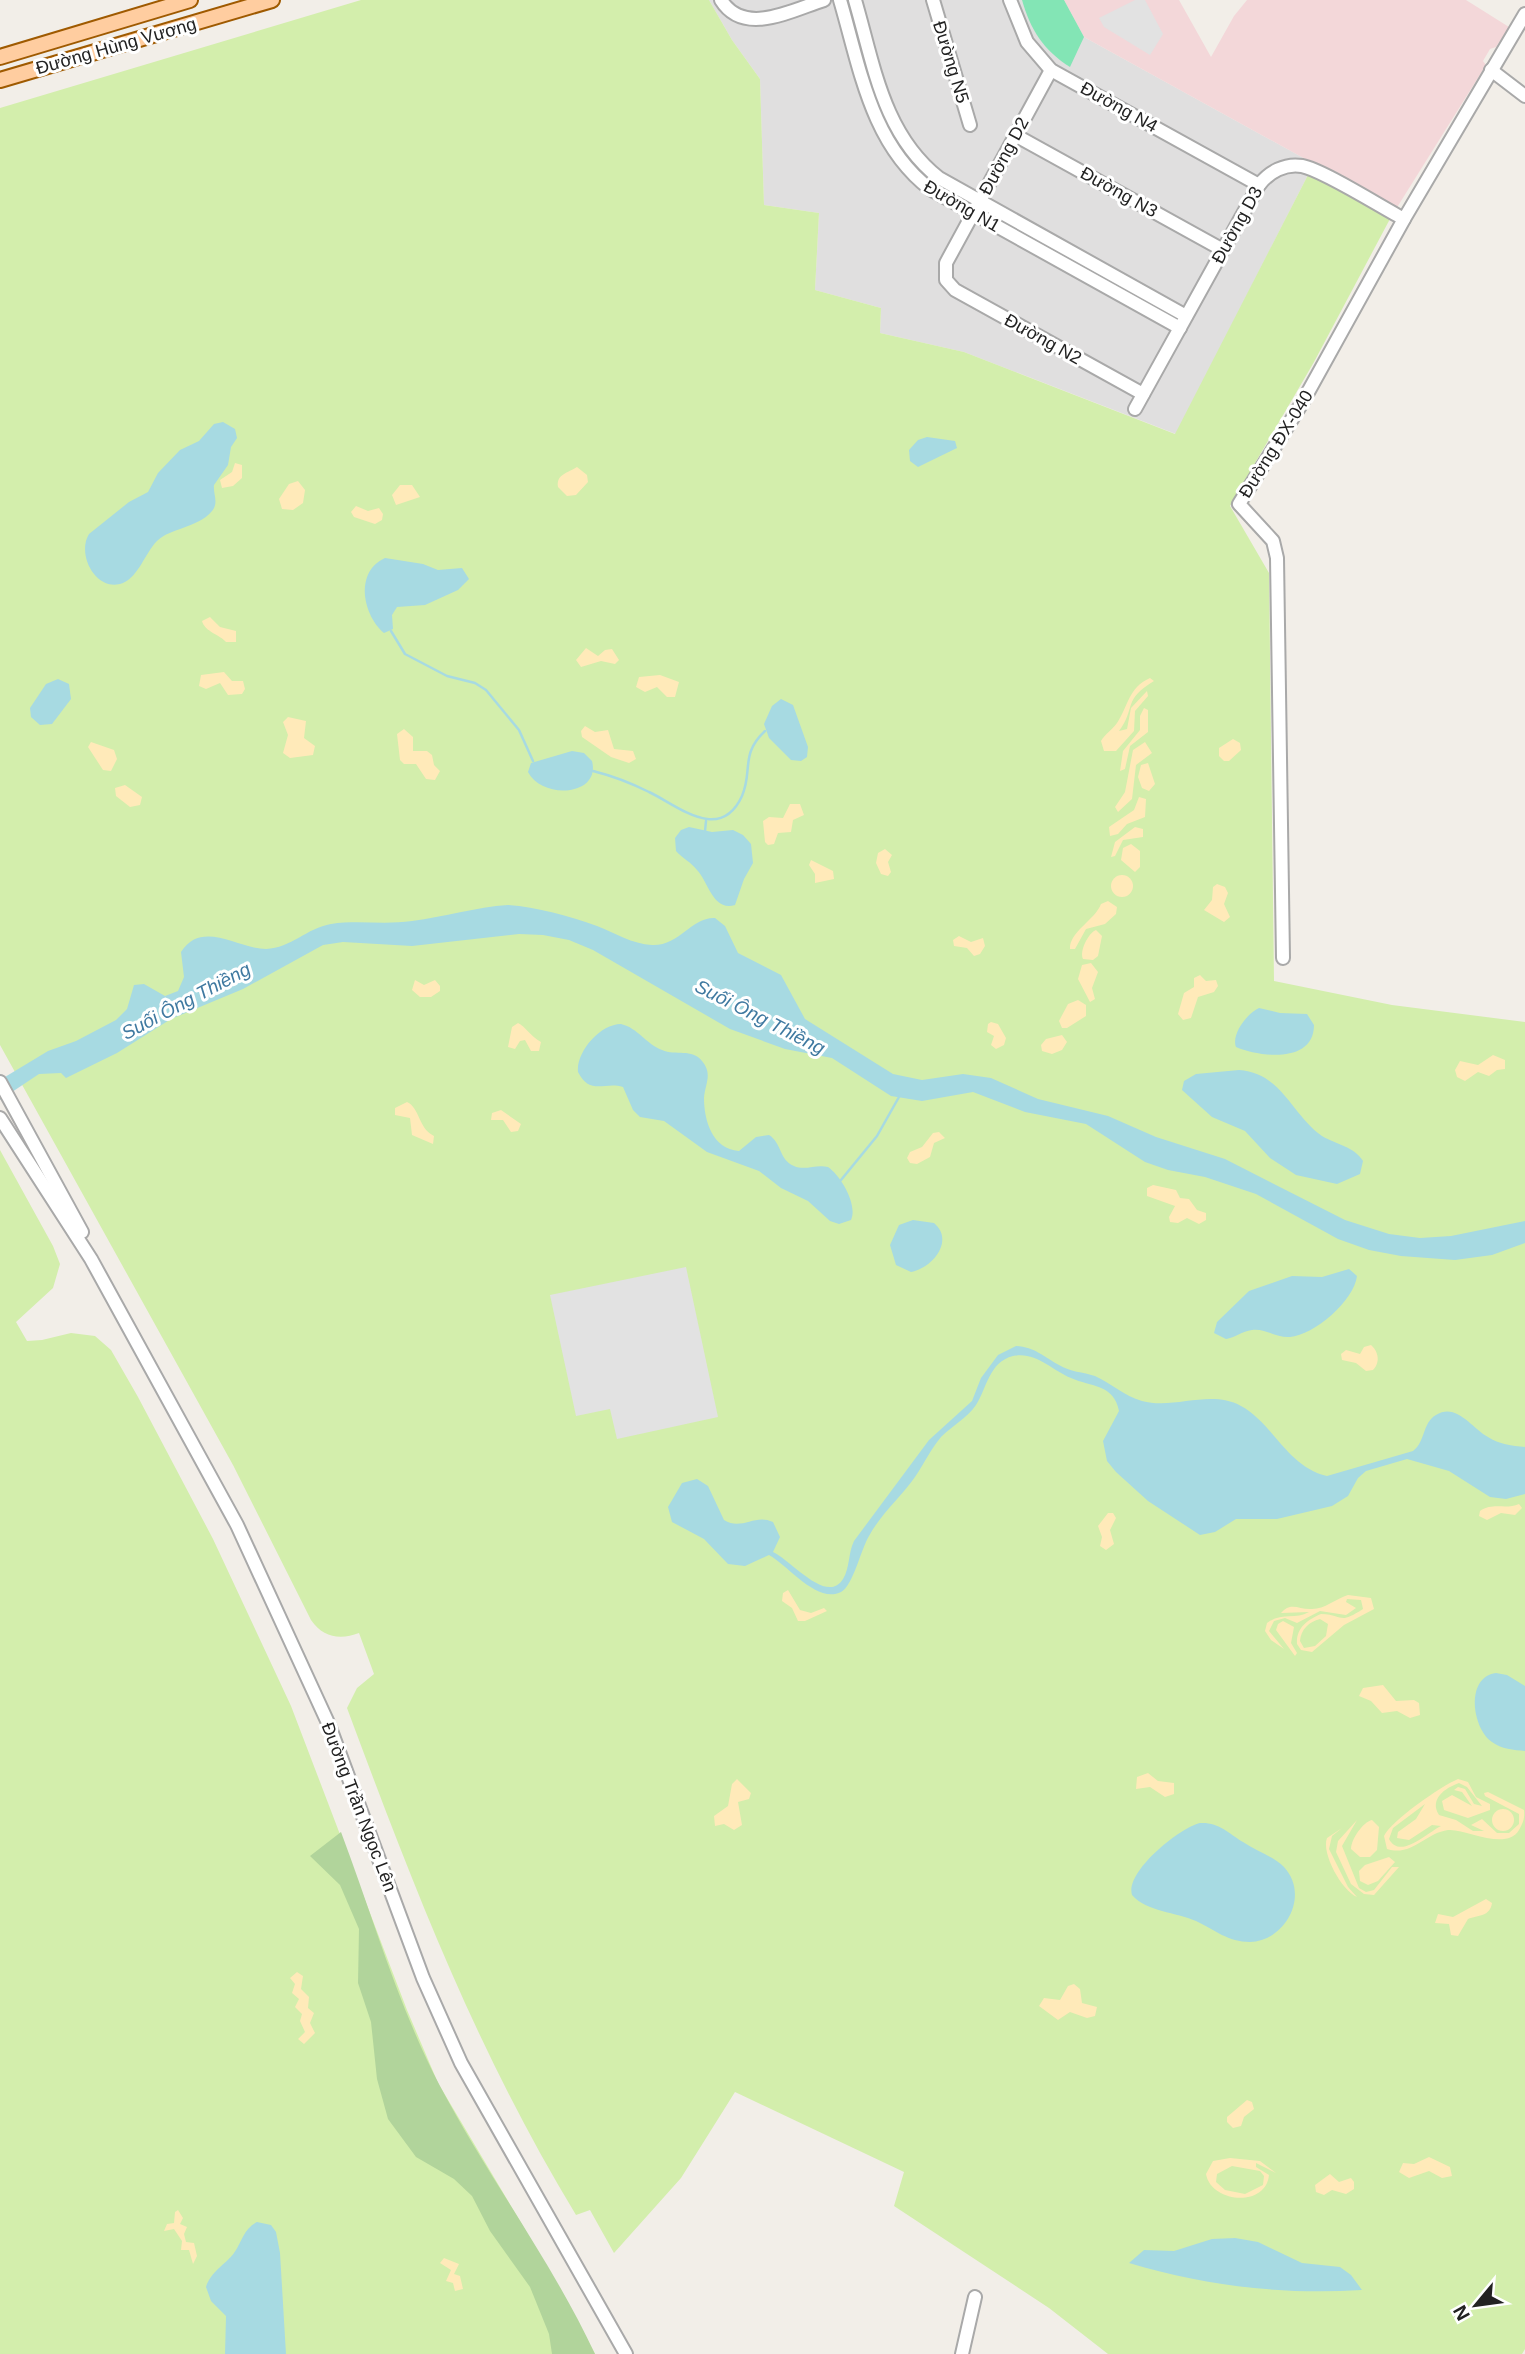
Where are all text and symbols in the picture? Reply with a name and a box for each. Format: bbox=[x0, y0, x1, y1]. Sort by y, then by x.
street label: Đường Hùng Vương bbox=[34, 14, 198, 78]
street label: Đường N5 bbox=[929, 18, 973, 106]
street label: Đường N4 bbox=[1077, 78, 1161, 136]
street label: Đường D2 bbox=[975, 114, 1033, 198]
street label: Đường N3 bbox=[1077, 163, 1161, 221]
street label: Đường N1 bbox=[920, 176, 1004, 236]
street label: Đường D3 bbox=[1208, 183, 1266, 267]
street label: Đường N2 bbox=[1001, 310, 1085, 368]
street label: Đường ĐX-040 bbox=[1235, 387, 1317, 501]
water label: Suối Ông Thiềng bbox=[118, 958, 254, 1044]
water label: Suối Ông Thiềng bbox=[692, 975, 829, 1059]
street label: Đường Trần Ngọc Lên bbox=[317, 1719, 401, 1895]
north arrow bbox=[1441, 2270, 1511, 2340]
text: N bbox=[1449, 2302, 1474, 2324]

